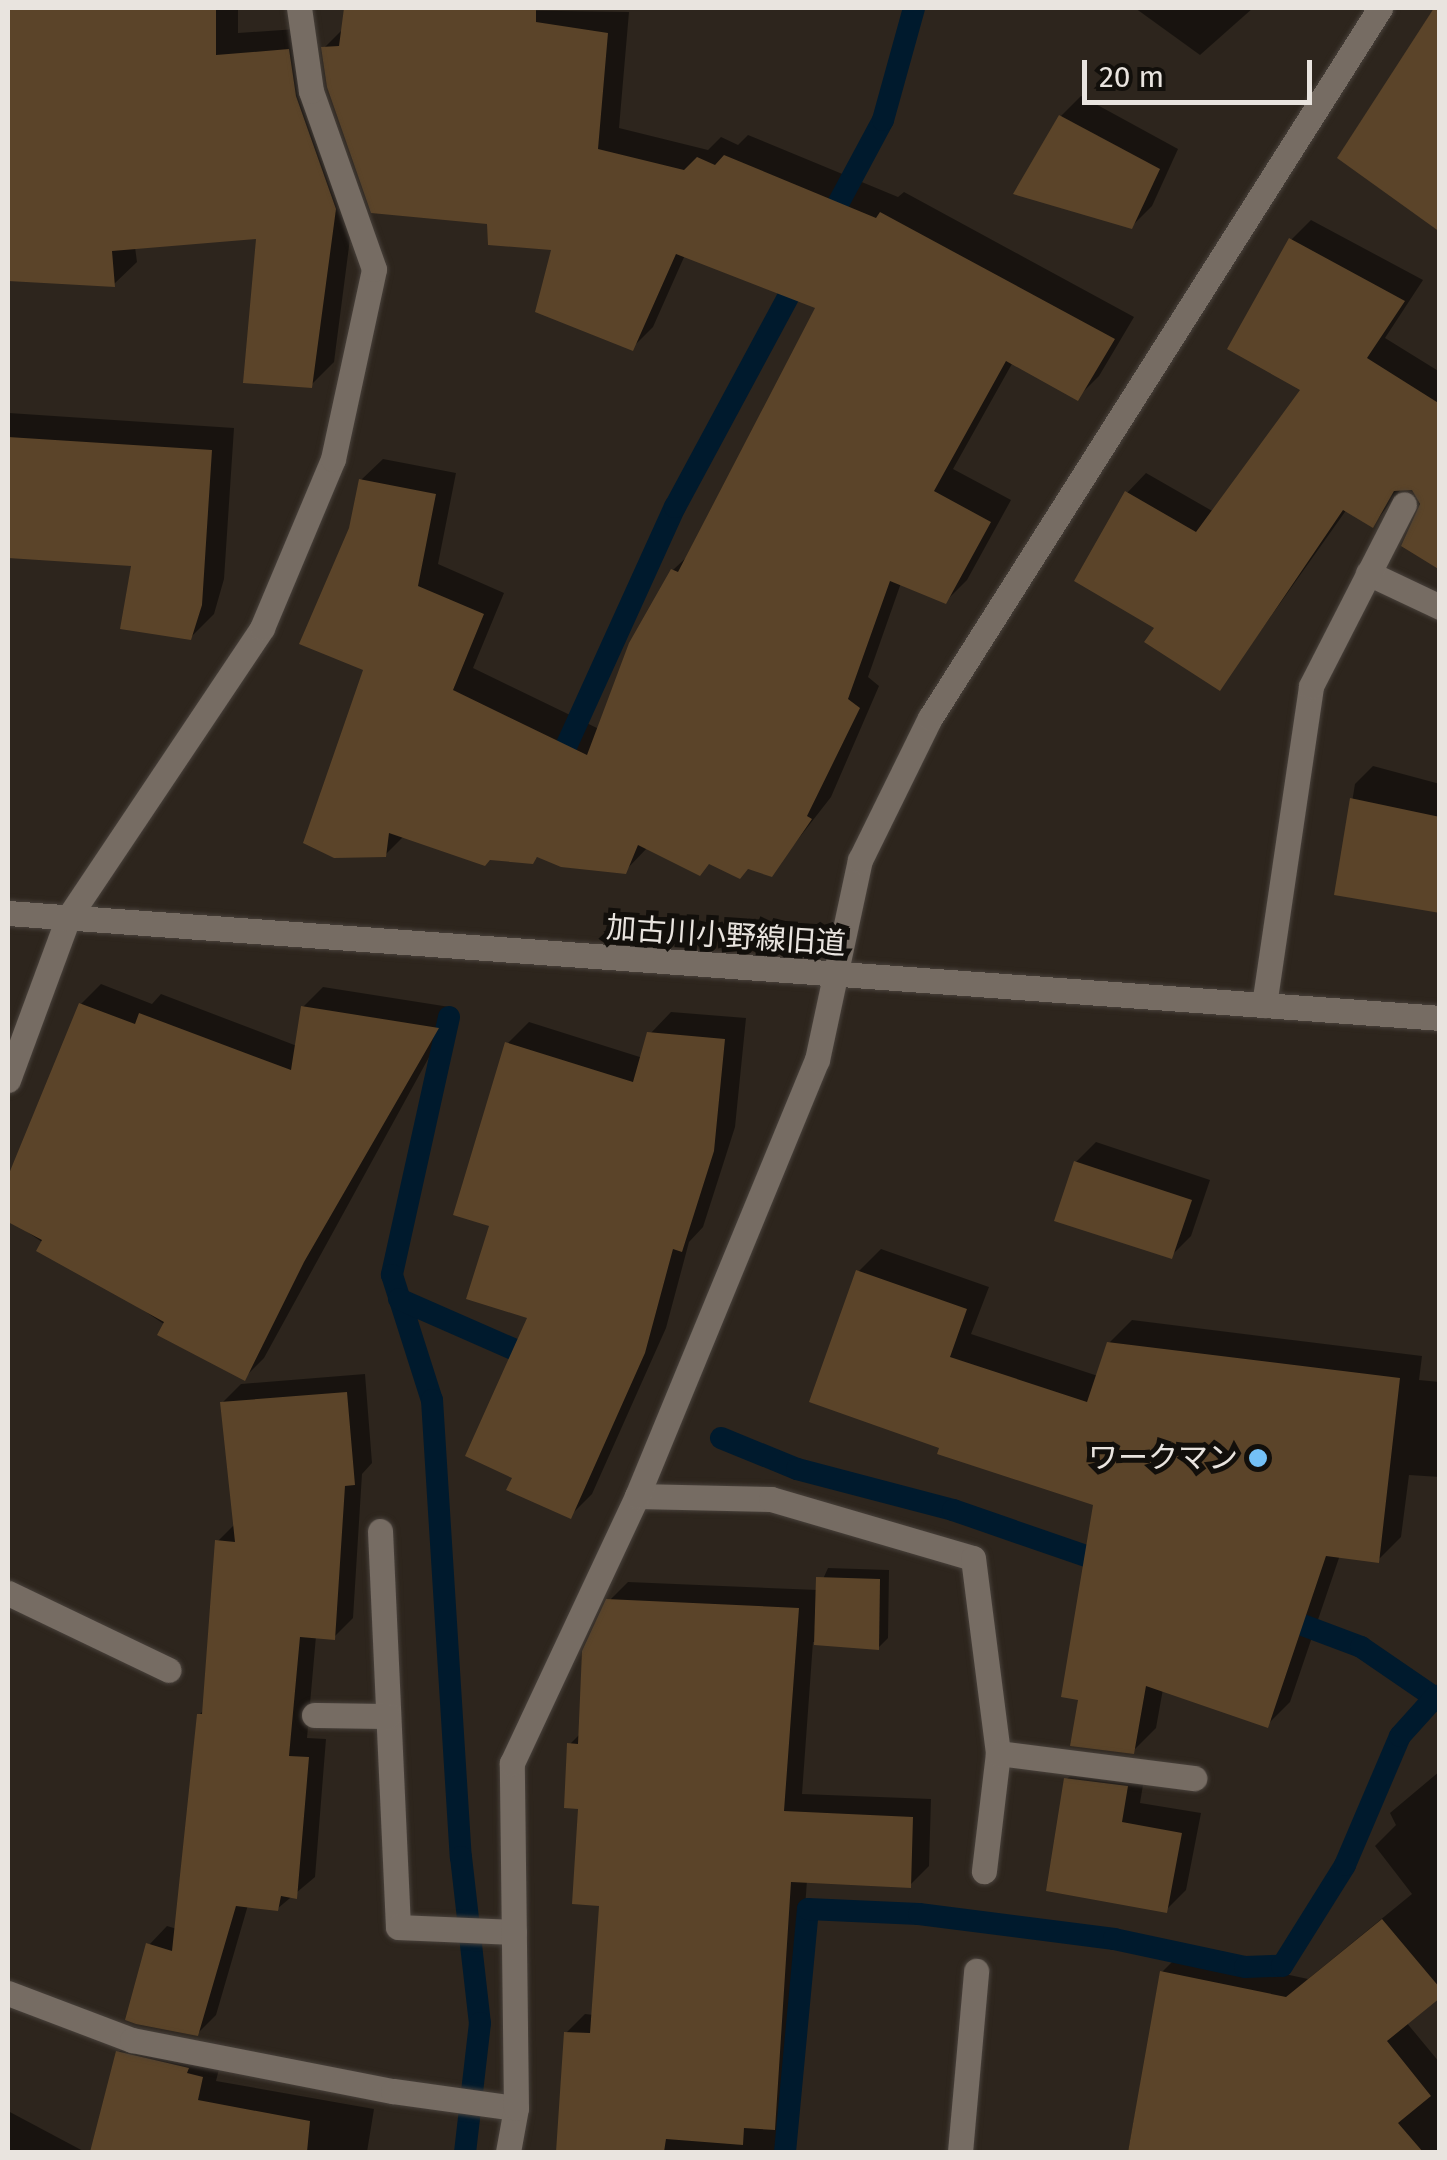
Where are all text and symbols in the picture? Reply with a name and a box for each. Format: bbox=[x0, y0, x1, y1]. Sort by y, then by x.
scale bar bbox=[1087, 40, 1317, 102]
text: 20 m bbox=[1099, 59, 1164, 95]
street label: 加古川小野線旧道 bbox=[605, 910, 847, 962]
place label: ワークマン bbox=[1088, 1440, 1238, 1476]
marker: ワークマン bbox=[1247, 1447, 1269, 1469]

